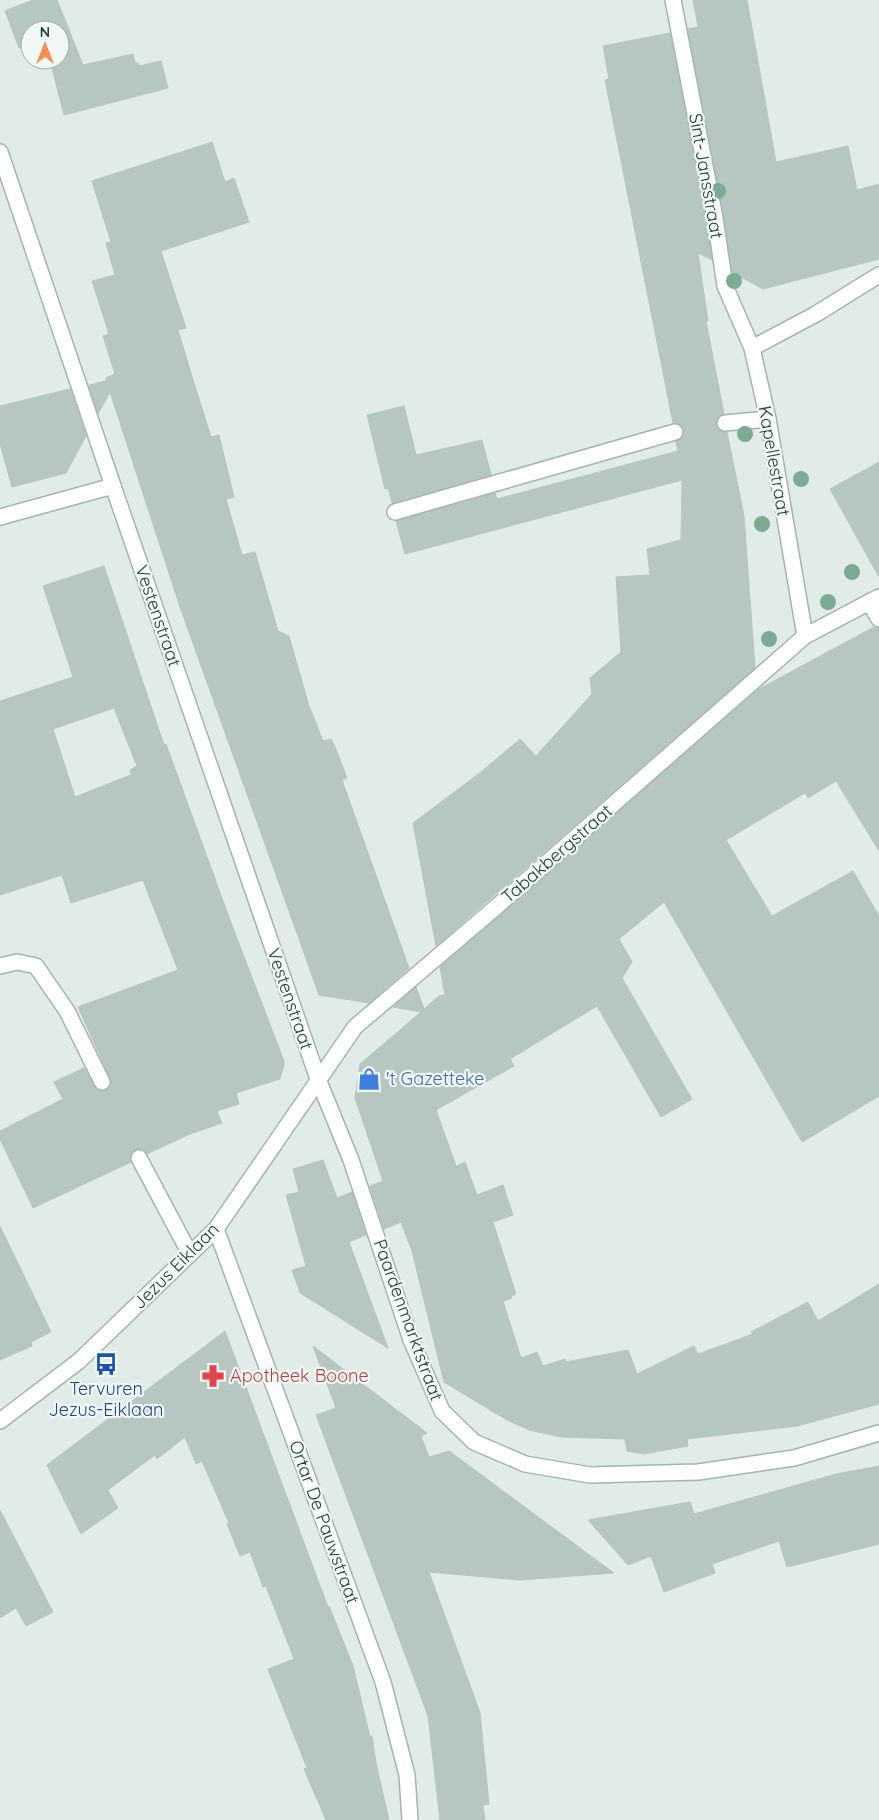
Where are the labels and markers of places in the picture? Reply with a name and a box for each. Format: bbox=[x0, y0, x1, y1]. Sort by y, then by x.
shop icon: 't Gazetteke bbox=[356, 1066, 382, 1092]
place label: 't Gazetteke bbox=[386, 1067, 484, 1090]
bus stop icon: Tervuren Jezus-Eiklaan bbox=[93, 1351, 119, 1377]
pharmacy icon: Apotheek Boone bbox=[200, 1363, 226, 1389]
place label: Apotheek Boone bbox=[230, 1364, 369, 1387]
place label: Tervuren Jezus-Eiklaan bbox=[49, 1377, 163, 1421]

